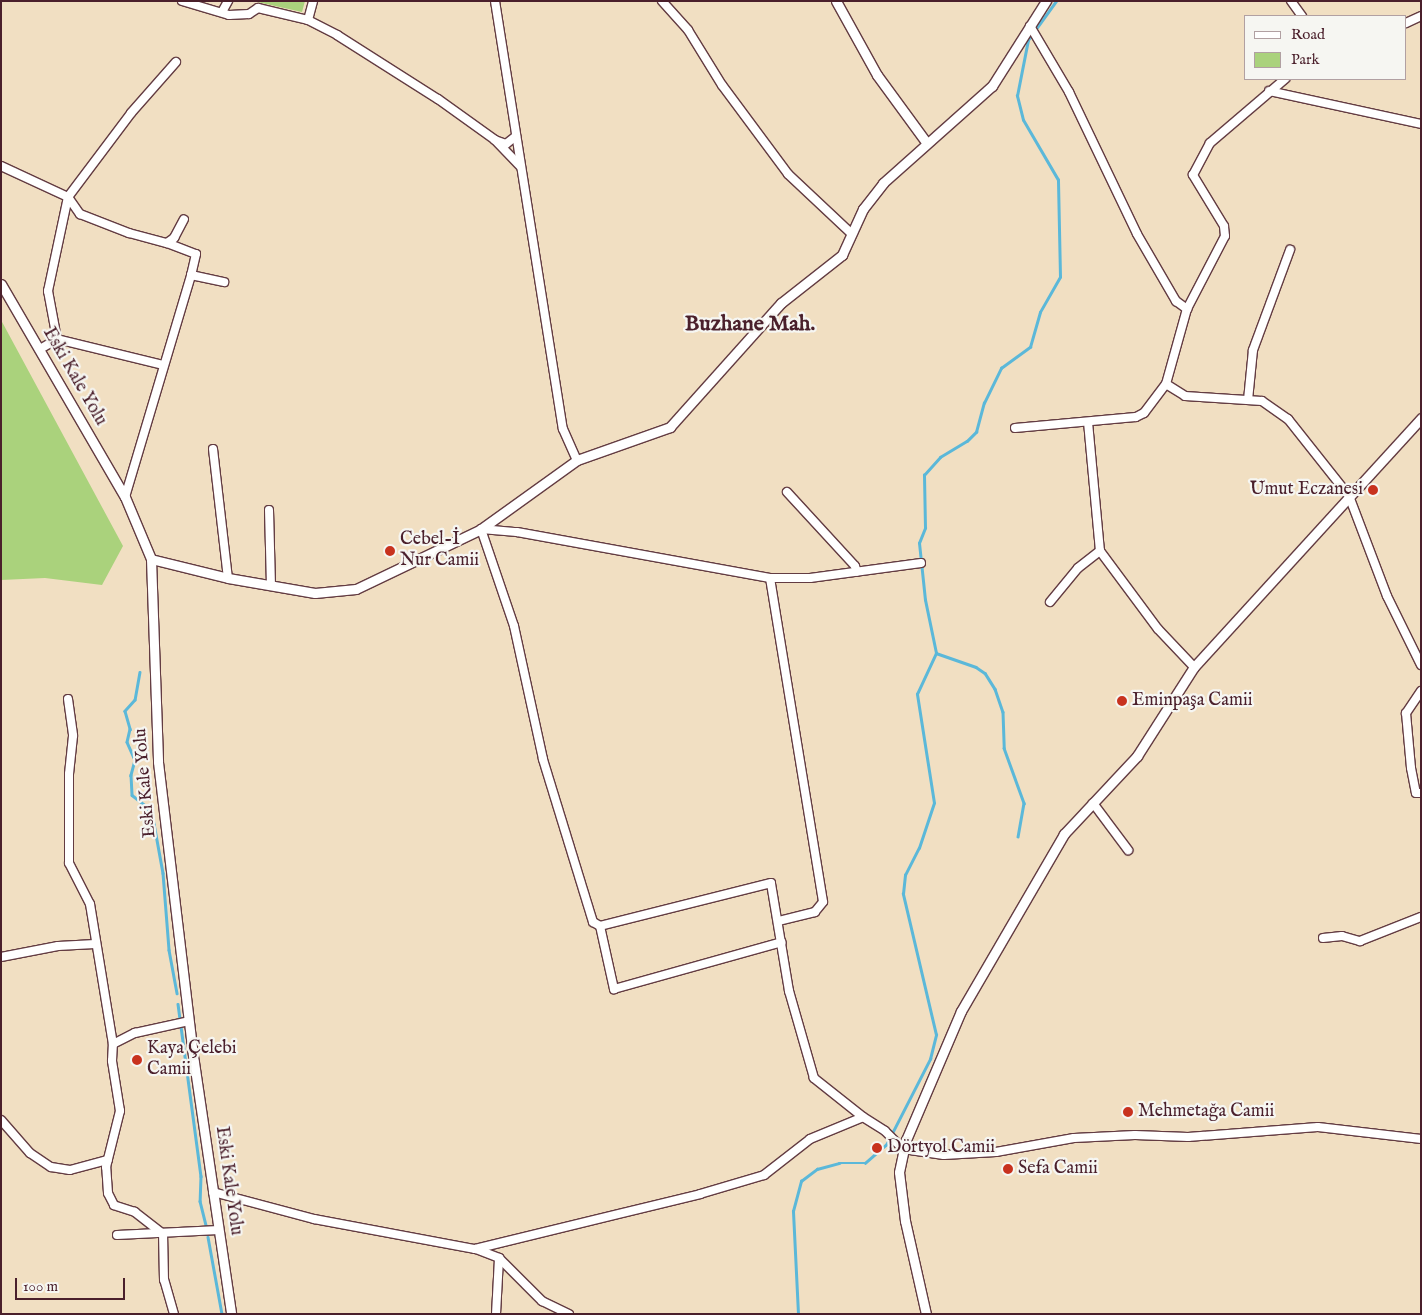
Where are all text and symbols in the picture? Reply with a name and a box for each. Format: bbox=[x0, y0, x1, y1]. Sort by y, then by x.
legend bbox=[1244, 15, 1407, 80]
text: Road bbox=[1291, 25, 1325, 44]
text: Park bbox=[1291, 50, 1320, 69]
district label: Buzhane Mah. bbox=[685, 312, 815, 338]
street label: Eski Kale Yolu bbox=[37, 324, 111, 430]
place label: Umut Eczanesi bbox=[1250, 479, 1363, 501]
marker: Umut Eczanesi bbox=[1367, 484, 1379, 496]
place label: Cebel-İ Nur Camii bbox=[400, 530, 479, 572]
marker: Cebel-İ Nur Camii bbox=[384, 545, 396, 557]
place label: Eminpaşa Camii bbox=[1132, 690, 1253, 712]
marker: Eminpaşa Camii bbox=[1116, 695, 1128, 707]
street label: Eski Kale Yolu bbox=[130, 727, 162, 839]
place label: Kaya Çelebi Camii bbox=[147, 1039, 237, 1082]
marker: Kaya Çelebi Camii bbox=[131, 1054, 143, 1066]
place label: Mehmetağa Camii bbox=[1138, 1101, 1274, 1123]
marker: Mehmetağa Camii bbox=[1122, 1106, 1134, 1118]
street label: Eski Kale Yolu bbox=[210, 1125, 246, 1237]
place label: Dörtyol Camii bbox=[887, 1137, 995, 1159]
marker: Dörtyol Camii bbox=[871, 1142, 883, 1154]
place label: Sefa Camii bbox=[1018, 1158, 1098, 1180]
marker: Sefa Camii bbox=[1002, 1163, 1014, 1175]
scale bar bbox=[18, 1268, 128, 1300]
text: 100 m bbox=[23, 1277, 58, 1296]

